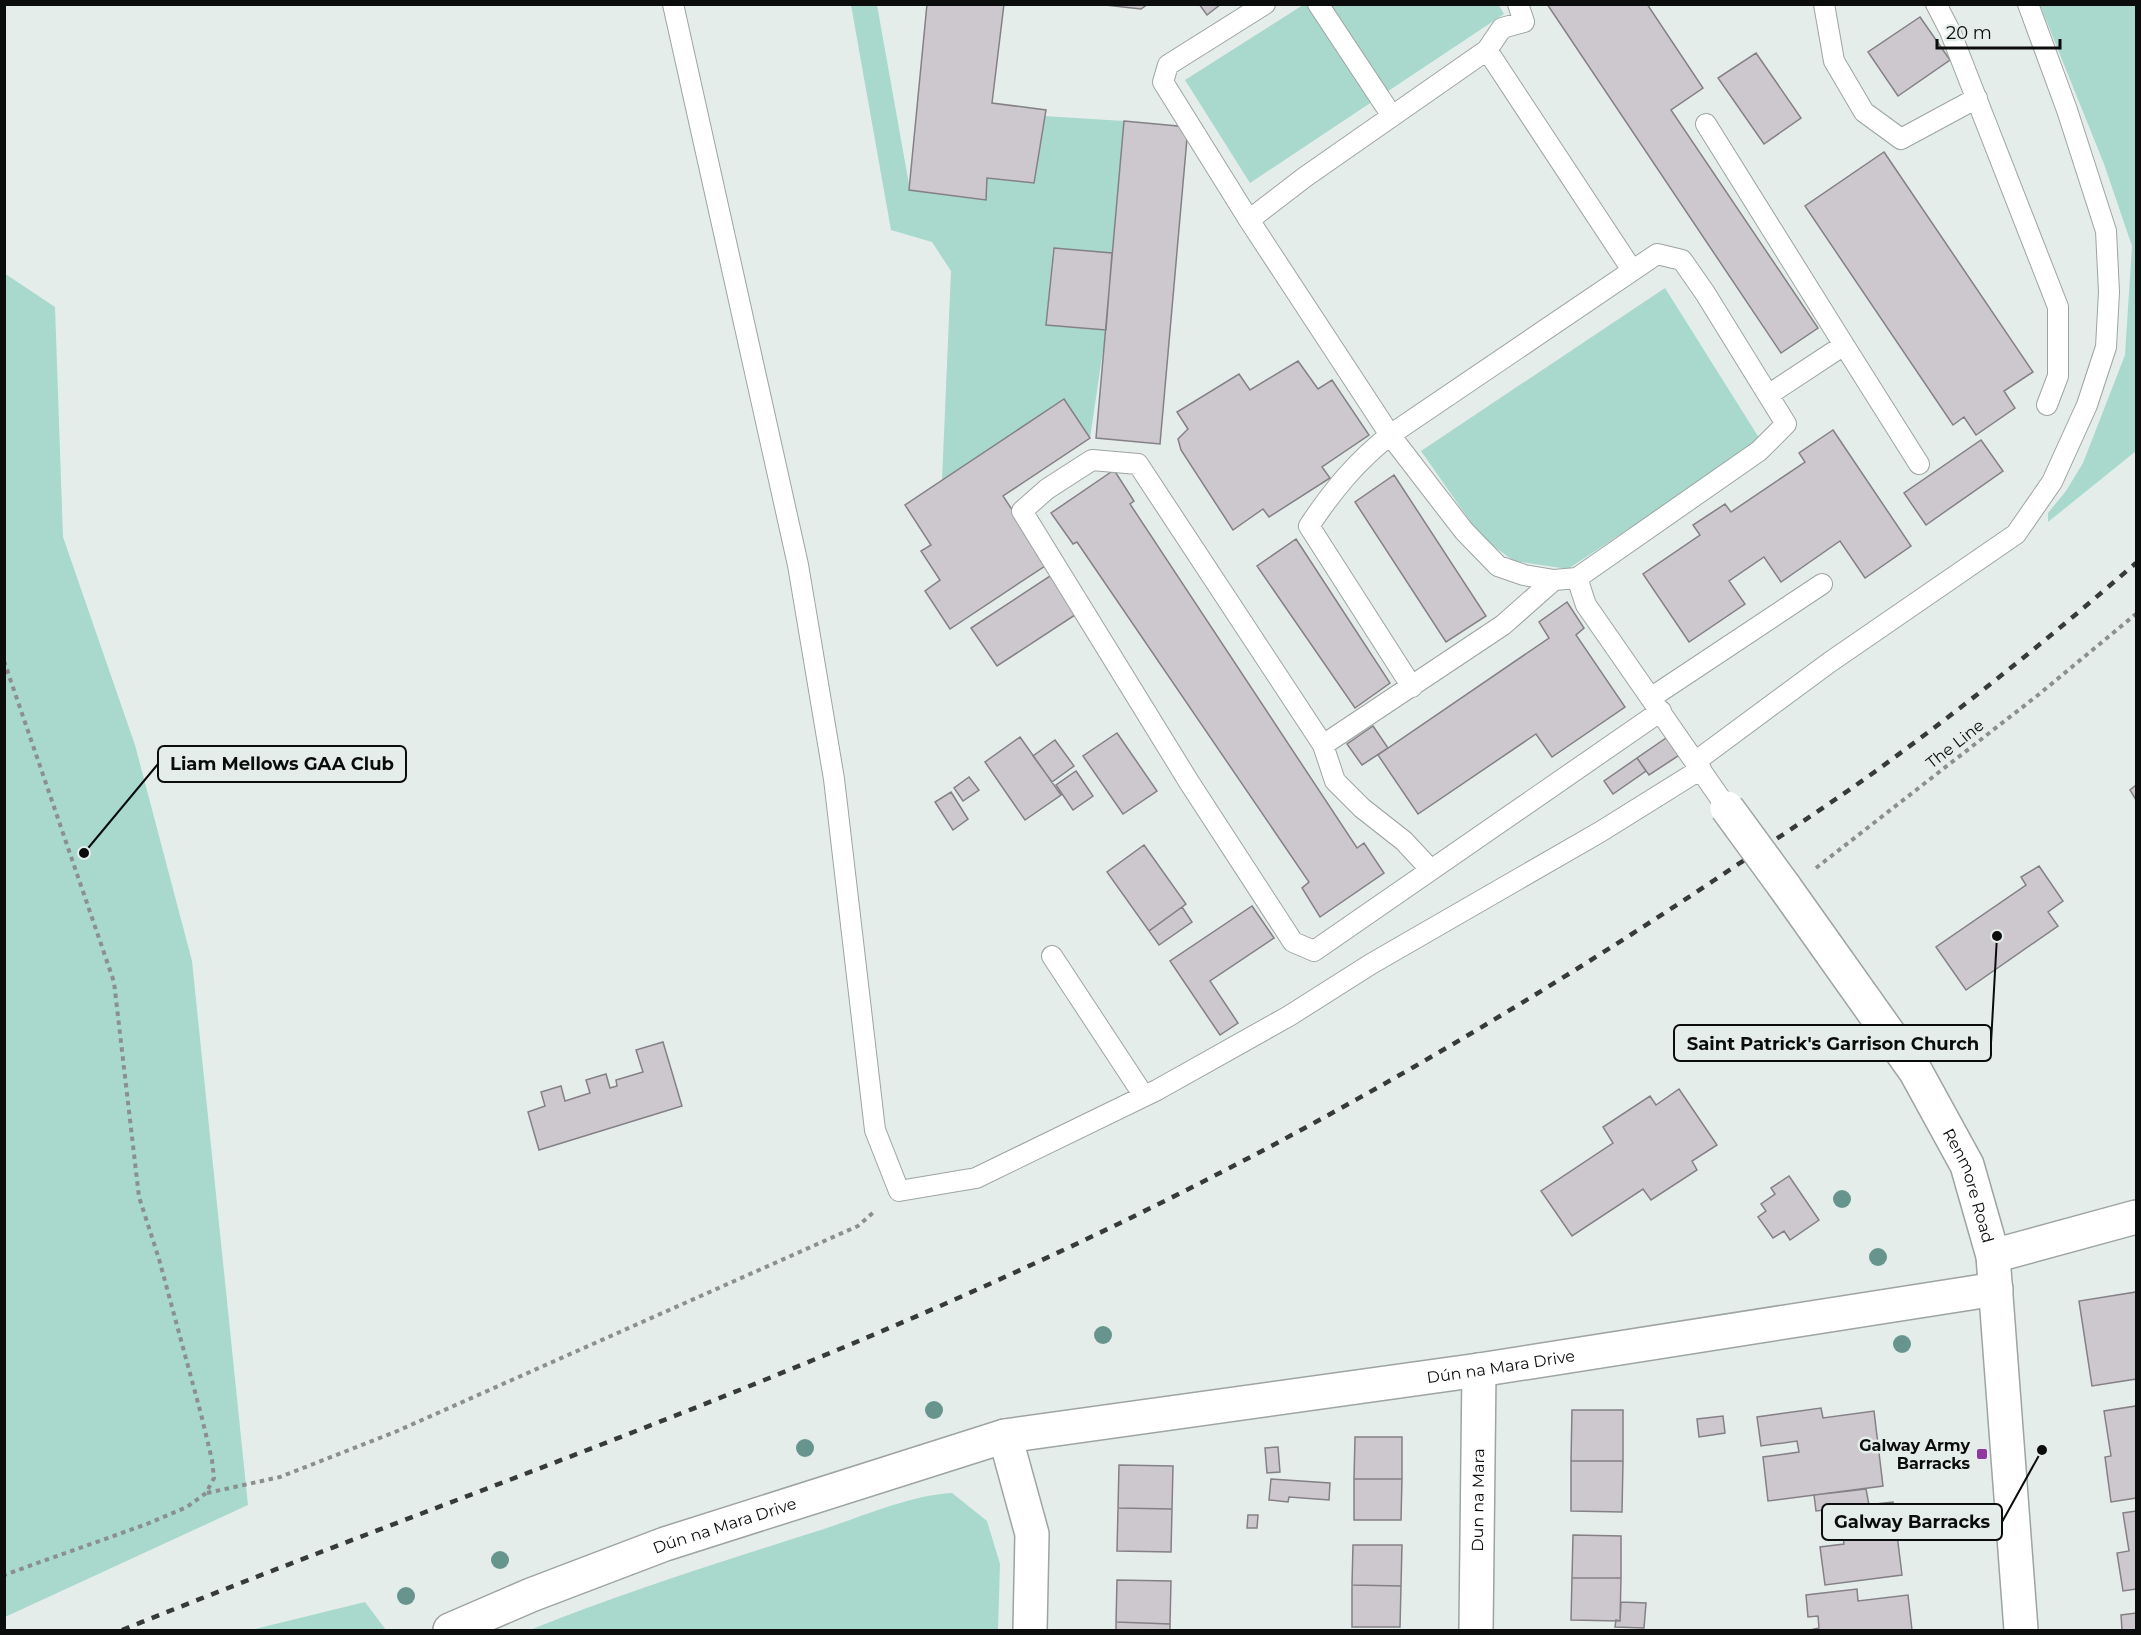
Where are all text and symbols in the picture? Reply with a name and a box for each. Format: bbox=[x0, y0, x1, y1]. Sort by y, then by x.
scale bar bbox=[1937, 12, 2060, 50]
text: 20 m bbox=[1946, 22, 1992, 44]
street label: The Line bbox=[1922, 716, 1988, 772]
callout: Liam Mellows GAA Club bbox=[158, 746, 406, 782]
text: Liam Mellows GAA Club bbox=[170, 753, 394, 775]
callout: Saint Patrick's Garrison Church bbox=[1674, 1025, 1991, 1061]
text: Saint Patrick's Garrison Church bbox=[1687, 1033, 1979, 1055]
street label: Renmore Road bbox=[1939, 1125, 1998, 1245]
street label: Dún na Mara Drive bbox=[1425, 1346, 1576, 1387]
place label: Galway Army Barracks bbox=[1859, 1436, 1970, 1473]
marker: Galway Army Barracks bbox=[1975, 1447, 1989, 1461]
street label: Dun na Mara bbox=[1467, 1448, 1488, 1552]
street label: Dún na Mara Drive bbox=[650, 1493, 799, 1557]
callout: Galway Barracks bbox=[1822, 1504, 2002, 1540]
text: Galway Barracks bbox=[1834, 1511, 1990, 1533]

